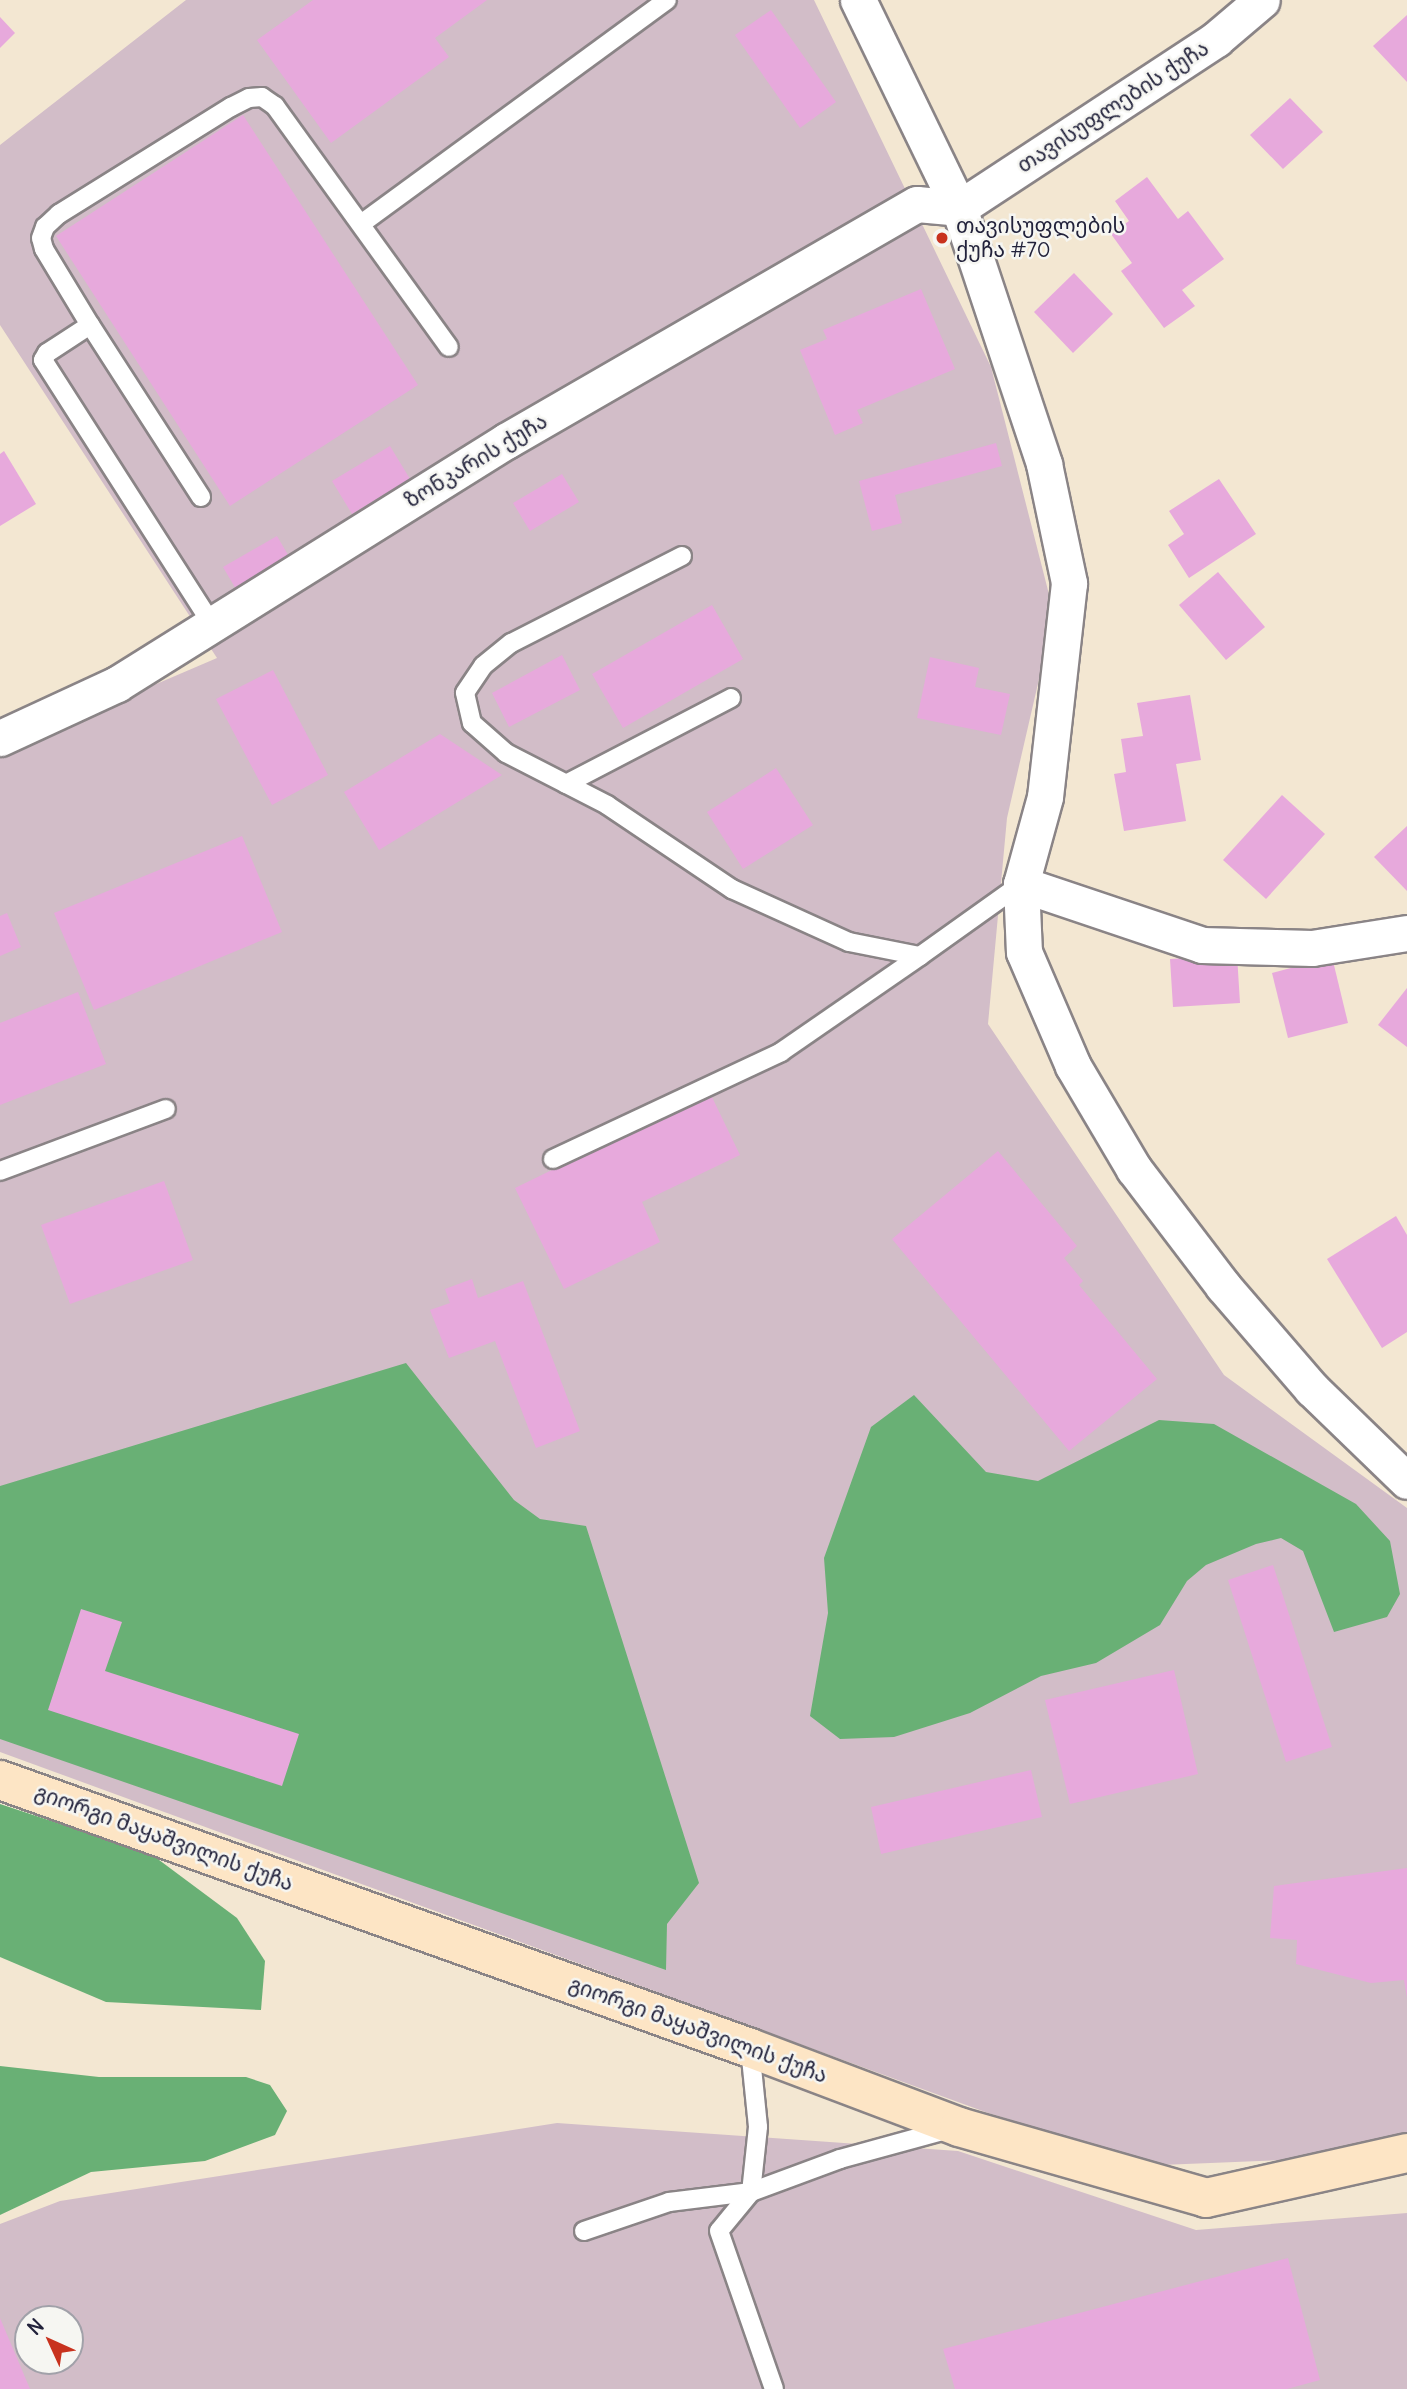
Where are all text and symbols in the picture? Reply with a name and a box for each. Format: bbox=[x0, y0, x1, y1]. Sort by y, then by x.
street label: თავისუფლების ქუჩა bbox=[1013, 36, 1213, 178]
place label: თავისუფლების ქუჩა #70 bbox=[956, 213, 1125, 263]
marker: თავისუფლების ქუჩა #70 bbox=[934, 230, 950, 246]
street label: ზონკარის ქუჩა bbox=[400, 409, 552, 513]
street label: გიორგი მაყაშვილის ქუჩა bbox=[31, 1779, 297, 1897]
street label: გიორგი მაყაშვილის ქუჩა bbox=[565, 1971, 831, 2089]
north arrow bbox=[14, 2305, 84, 2375]
text: N bbox=[22, 2313, 49, 2340]

